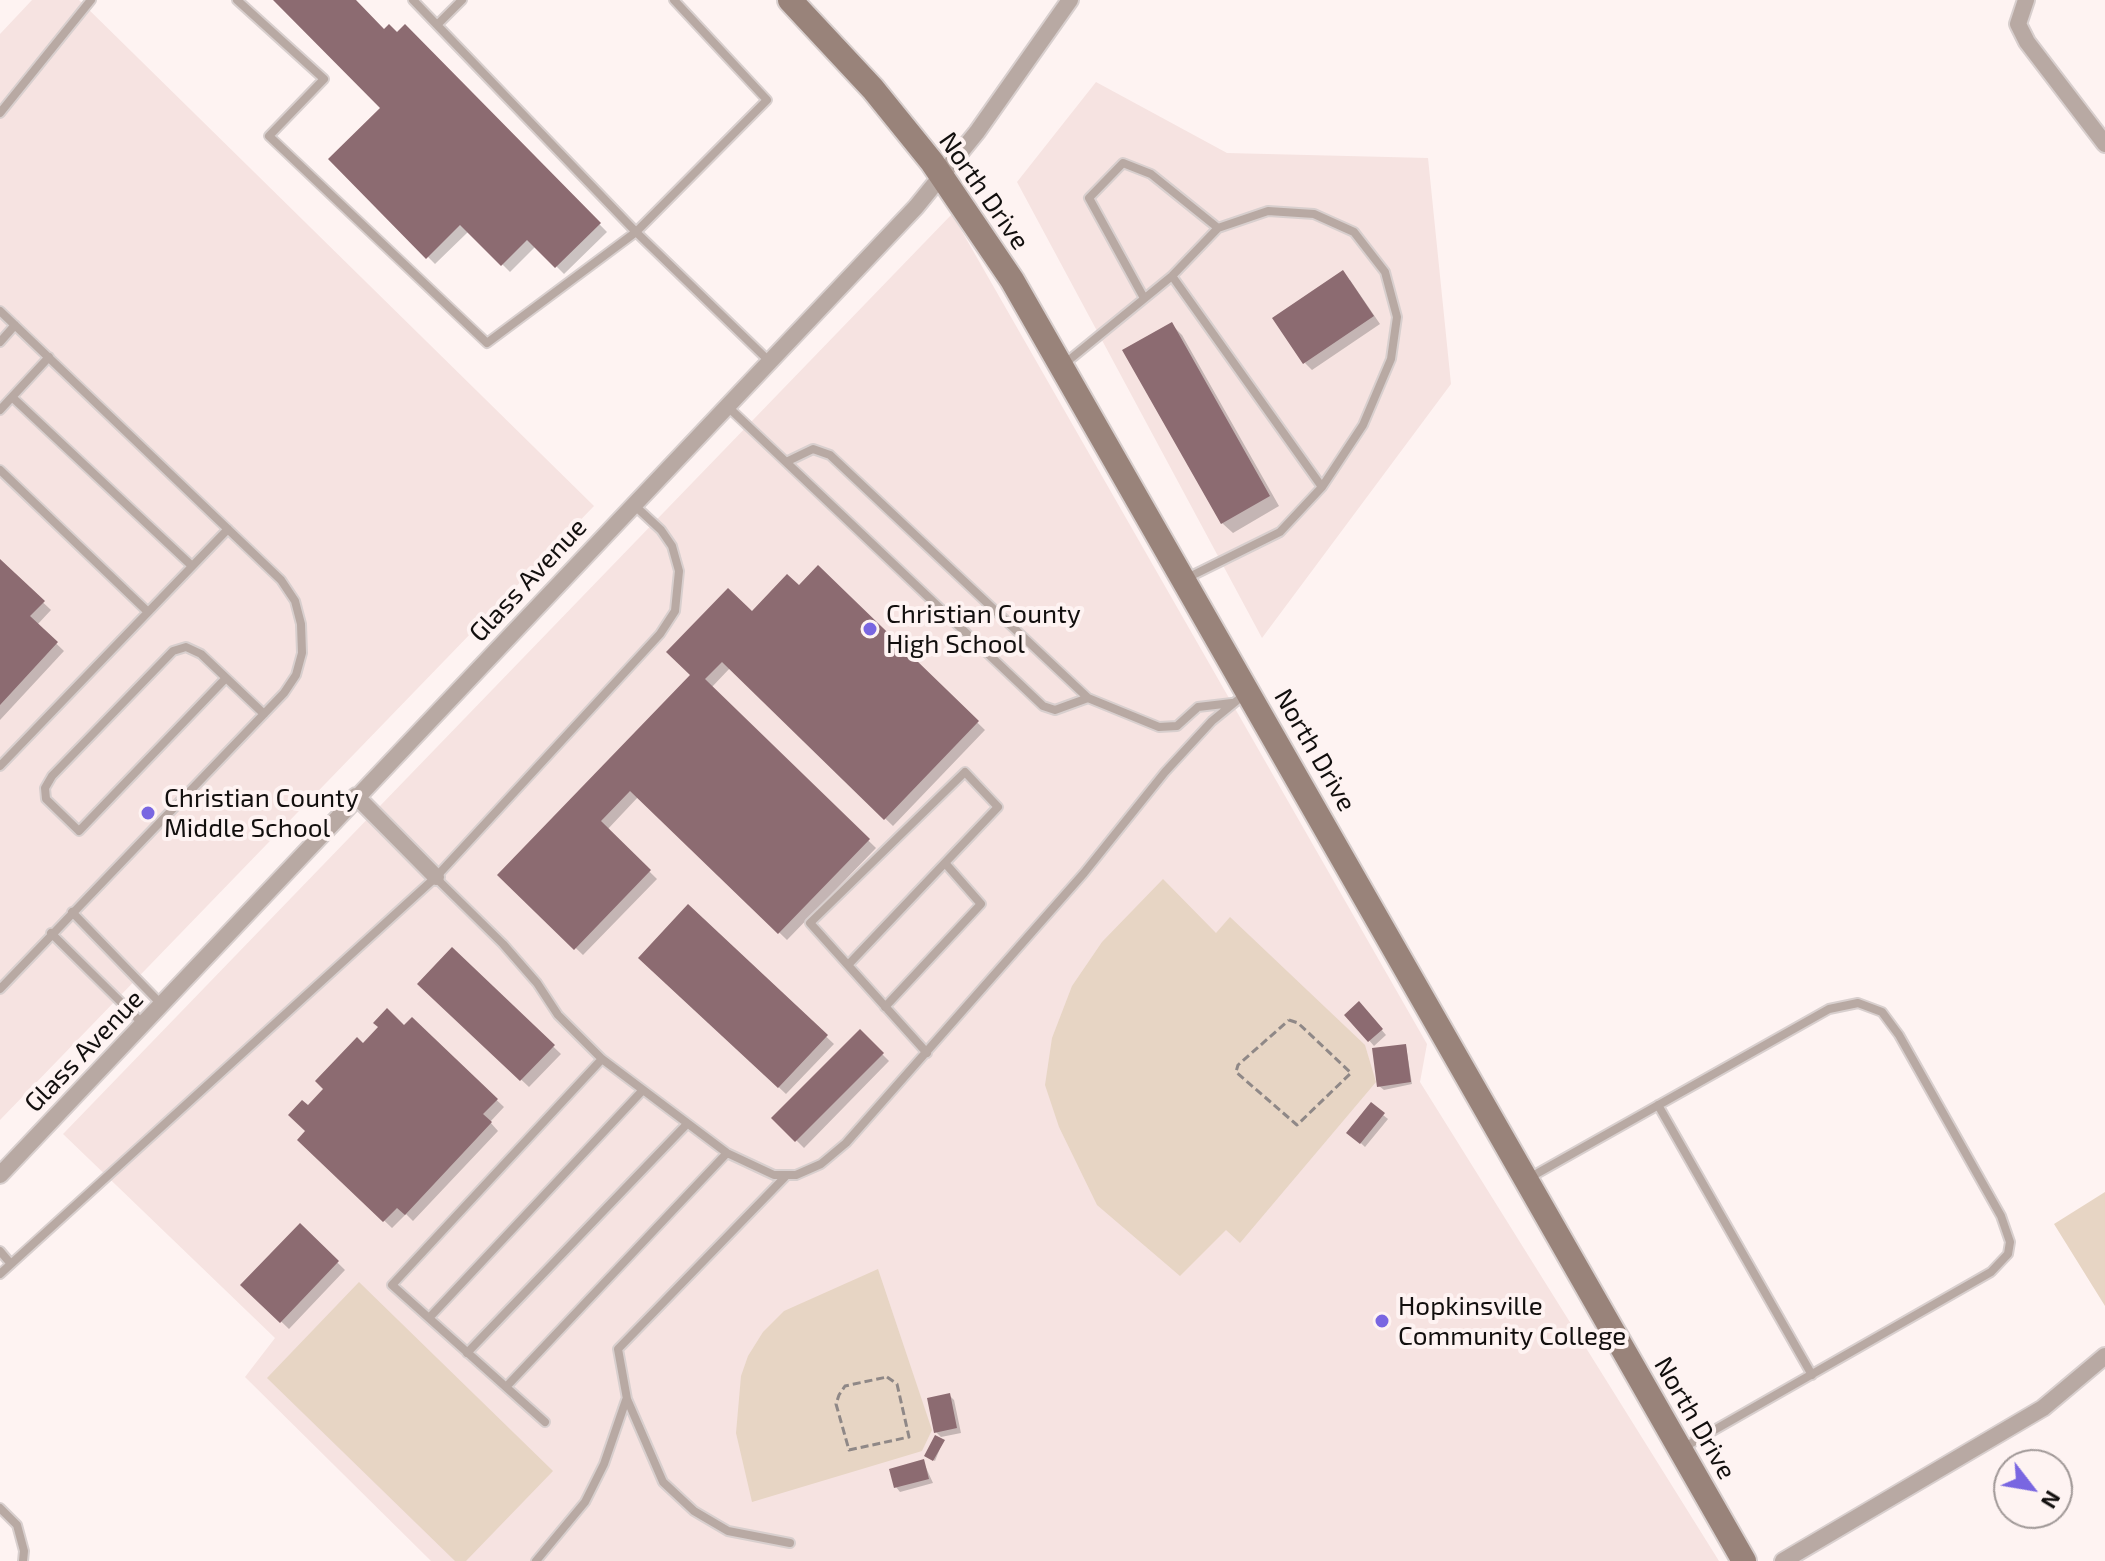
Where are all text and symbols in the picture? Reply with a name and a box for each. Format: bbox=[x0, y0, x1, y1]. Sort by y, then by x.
street label: North Drive bbox=[932, 126, 1036, 256]
street label: Glass Avenue bbox=[463, 512, 593, 648]
place label: Christian County High School bbox=[886, 598, 1081, 660]
marker: Christian County High School bbox=[861, 620, 879, 638]
street label: North Drive bbox=[1267, 683, 1363, 817]
place label: Christian County Middle School bbox=[164, 782, 359, 844]
marker: Christian County Middle School bbox=[139, 804, 157, 822]
street label: Glass Avenue bbox=[18, 983, 150, 1119]
place label: Hopkinsville Community College bbox=[1398, 1290, 1626, 1352]
marker: Hopkinsville Community College bbox=[1373, 1312, 1391, 1330]
street label: North Drive bbox=[1647, 1351, 1743, 1485]
north arrow bbox=[1993, 1449, 2073, 1529]
text: N bbox=[2037, 1487, 2067, 1514]

